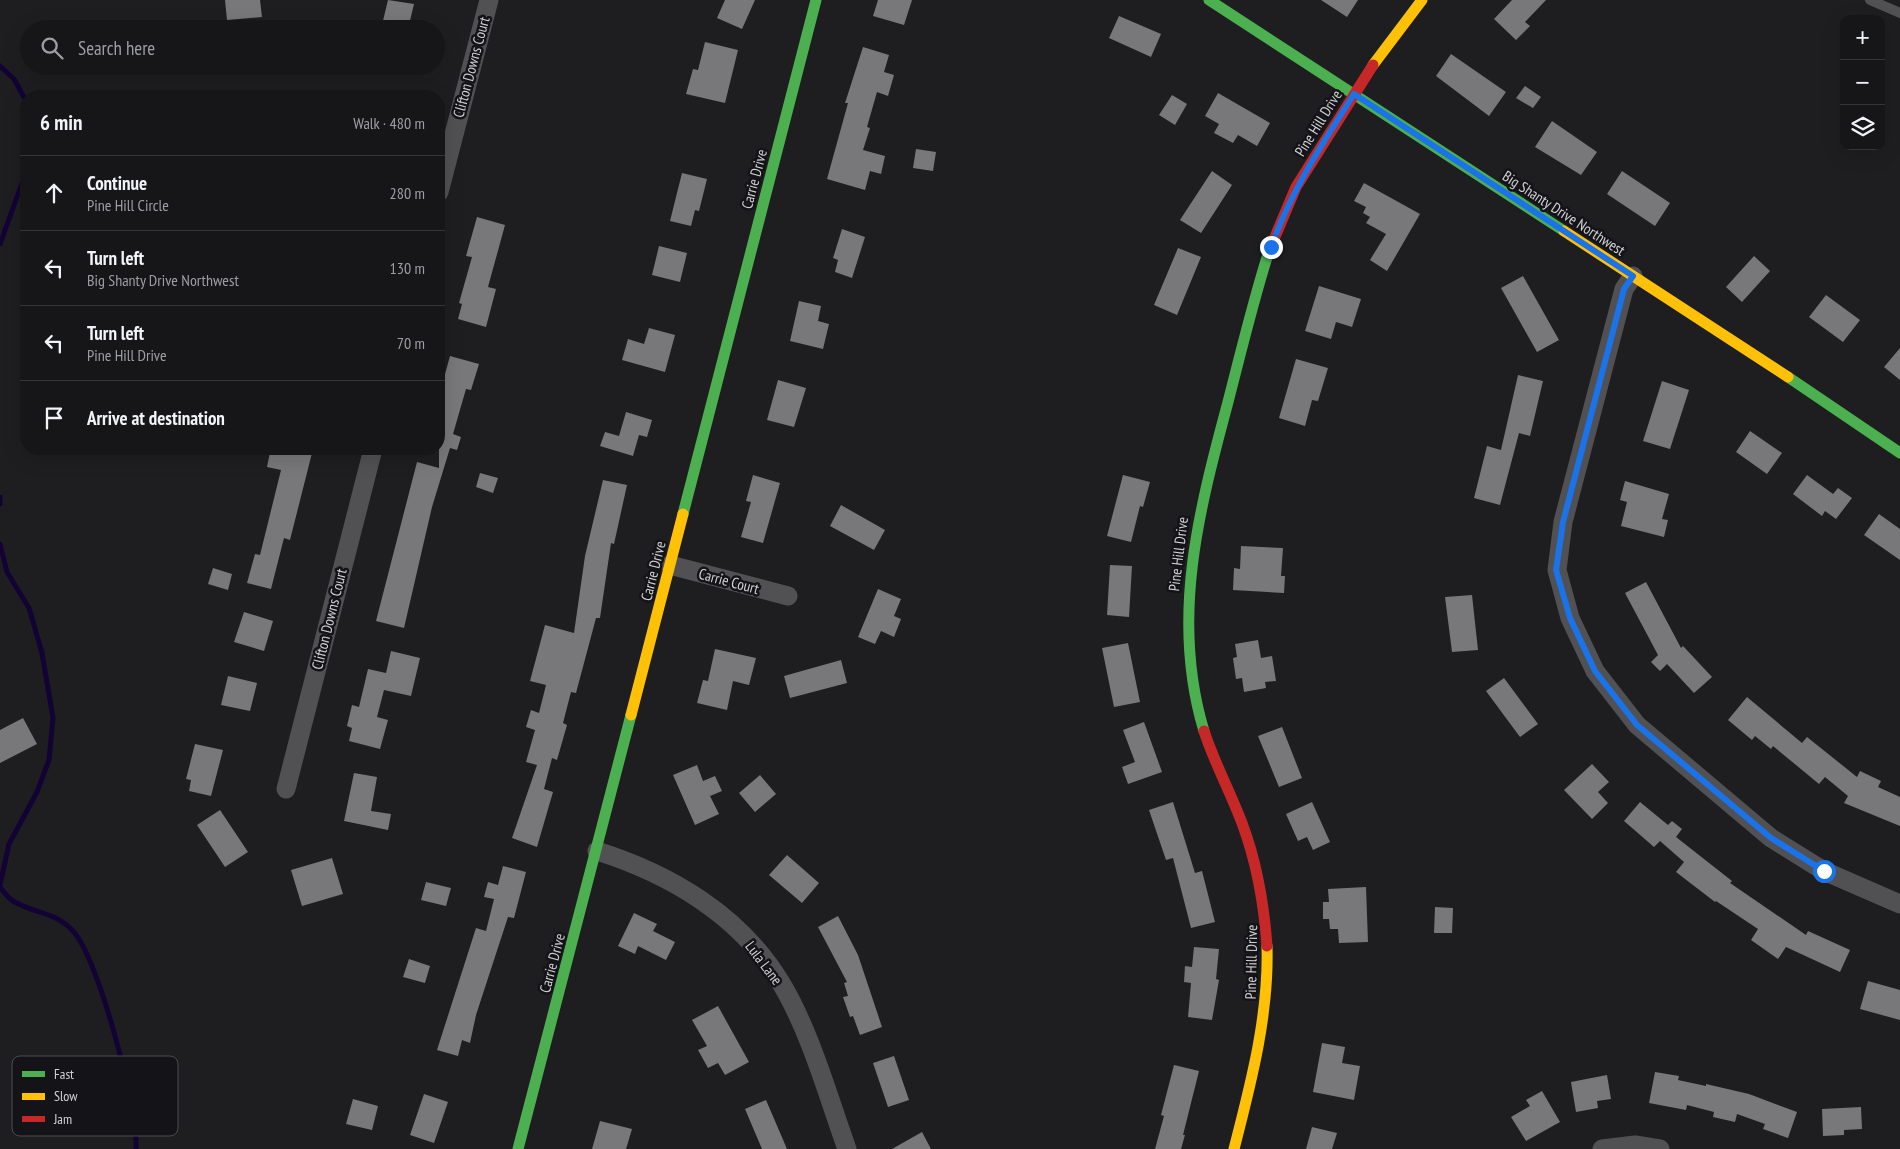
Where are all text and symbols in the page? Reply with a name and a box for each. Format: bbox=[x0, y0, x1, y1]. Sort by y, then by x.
street label: Clifton Downs Court bbox=[448, 15, 494, 119]
map controls bbox=[1840, 15, 1885, 150]
button: + bbox=[1840, 15, 1885, 60]
search box bbox=[20, 20, 445, 75]
icon: search bbox=[38, 34, 66, 62]
text: Search here bbox=[78, 36, 155, 60]
button: − bbox=[1840, 60, 1885, 105]
street label: Pine Hill Drive bbox=[1290, 86, 1346, 160]
button: layers bbox=[1840, 105, 1885, 150]
text: 6 min bbox=[40, 109, 82, 136]
text: Walk · 480 m bbox=[353, 113, 425, 133]
street label: Carrie Drive bbox=[737, 147, 771, 211]
street label: Big Shanty Drive Northwest bbox=[1499, 166, 1629, 260]
text: Continue bbox=[87, 171, 147, 195]
icon: ahead bbox=[40, 179, 68, 207]
text: 280 m bbox=[390, 183, 425, 203]
text: Pine Hill Circle bbox=[87, 195, 169, 215]
route end bbox=[1260, 236, 1283, 259]
text: Turn left bbox=[87, 246, 144, 270]
icon: left bbox=[40, 254, 68, 282]
text: 130 m bbox=[390, 258, 425, 278]
text: Big Shanty Drive Northwest bbox=[87, 270, 239, 290]
text: Turn left bbox=[87, 321, 144, 345]
icon: left bbox=[40, 329, 68, 357]
text: 70 m bbox=[397, 333, 425, 353]
text: Pine Hill Drive bbox=[87, 345, 167, 365]
icon: arrive bbox=[40, 404, 68, 432]
text: Arrive at destination bbox=[87, 406, 225, 430]
street label: Pine Hill Drive bbox=[1164, 516, 1192, 592]
street label: Carrie Drive bbox=[636, 539, 670, 603]
street label: Carrie Court bbox=[697, 564, 761, 598]
street label: Clifton Downs Court bbox=[307, 566, 351, 672]
route start bbox=[1813, 860, 1836, 883]
street label: Pine Hill Drive bbox=[1241, 924, 1261, 1000]
street label: Carrie Drive bbox=[535, 931, 569, 995]
street label: Lula Lane bbox=[741, 937, 787, 989]
legend bbox=[12, 1056, 178, 1136]
text: Fast bbox=[54, 1065, 74, 1083]
text: Slow bbox=[54, 1087, 78, 1105]
text: Jam bbox=[53, 1110, 72, 1128]

